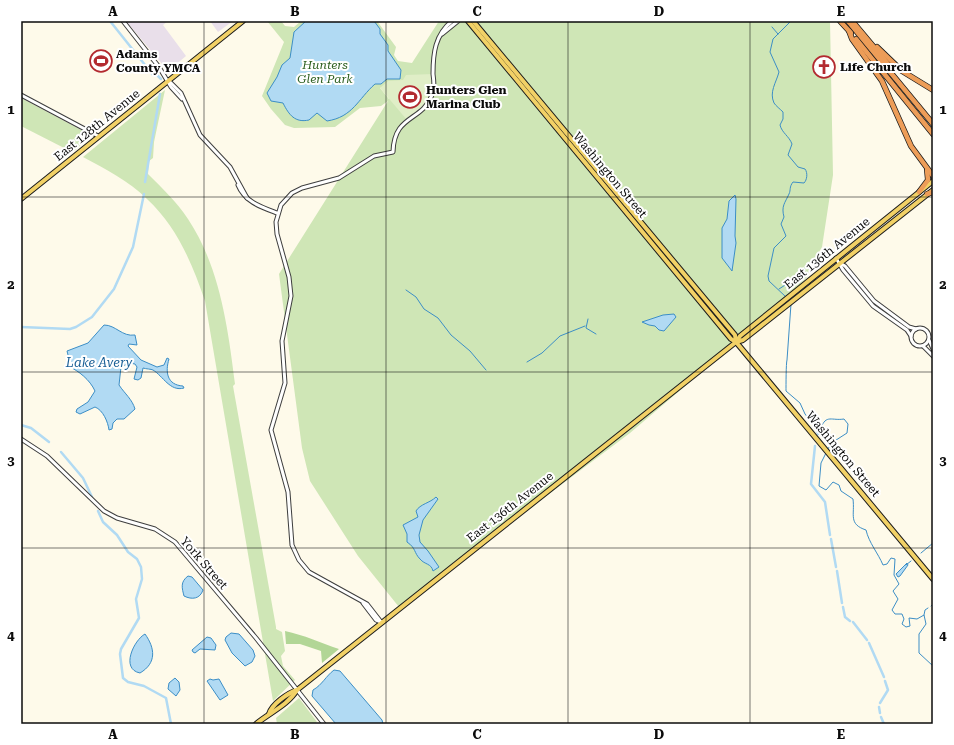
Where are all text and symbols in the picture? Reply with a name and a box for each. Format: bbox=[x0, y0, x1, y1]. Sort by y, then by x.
text: A bbox=[108, 4, 118, 19]
text: B bbox=[290, 4, 300, 19]
text: C bbox=[472, 4, 482, 19]
text: D bbox=[654, 4, 664, 19]
text: E bbox=[837, 4, 845, 19]
place label: Adams County YMCA bbox=[116, 47, 201, 75]
sports icon: Adams County YMCA bbox=[88, 48, 114, 74]
church icon: Life Church bbox=[811, 54, 837, 80]
park label: Hunters Glen Park bbox=[297, 58, 353, 86]
place label: Life Church bbox=[840, 60, 911, 74]
place label: Hunters Glen Marina Club bbox=[426, 83, 507, 111]
sports icon: Hunters Glen Marina Club bbox=[397, 84, 423, 110]
street label: East 128th Avenue bbox=[51, 86, 143, 164]
text: 1 bbox=[7, 102, 15, 117]
text: 1 bbox=[939, 102, 947, 117]
street label: Washington Street bbox=[570, 129, 650, 221]
street label: East 136th Avenue bbox=[781, 214, 873, 292]
text: 2 bbox=[7, 277, 15, 292]
text: 2 bbox=[939, 277, 947, 292]
water label: Lake Avery bbox=[65, 355, 133, 370]
street label: Washington Street bbox=[803, 408, 883, 500]
text: 3 bbox=[7, 453, 15, 468]
text: 3 bbox=[939, 453, 947, 468]
street label: East 136th Avenue bbox=[464, 469, 556, 545]
street label: York Street bbox=[178, 534, 231, 592]
text: 4 bbox=[7, 628, 15, 643]
text: 4 bbox=[939, 628, 947, 643]
text: A bbox=[108, 727, 118, 742]
text: B bbox=[290, 727, 300, 742]
text: C bbox=[472, 727, 482, 742]
text: D bbox=[654, 727, 664, 742]
text: E bbox=[837, 727, 845, 742]

